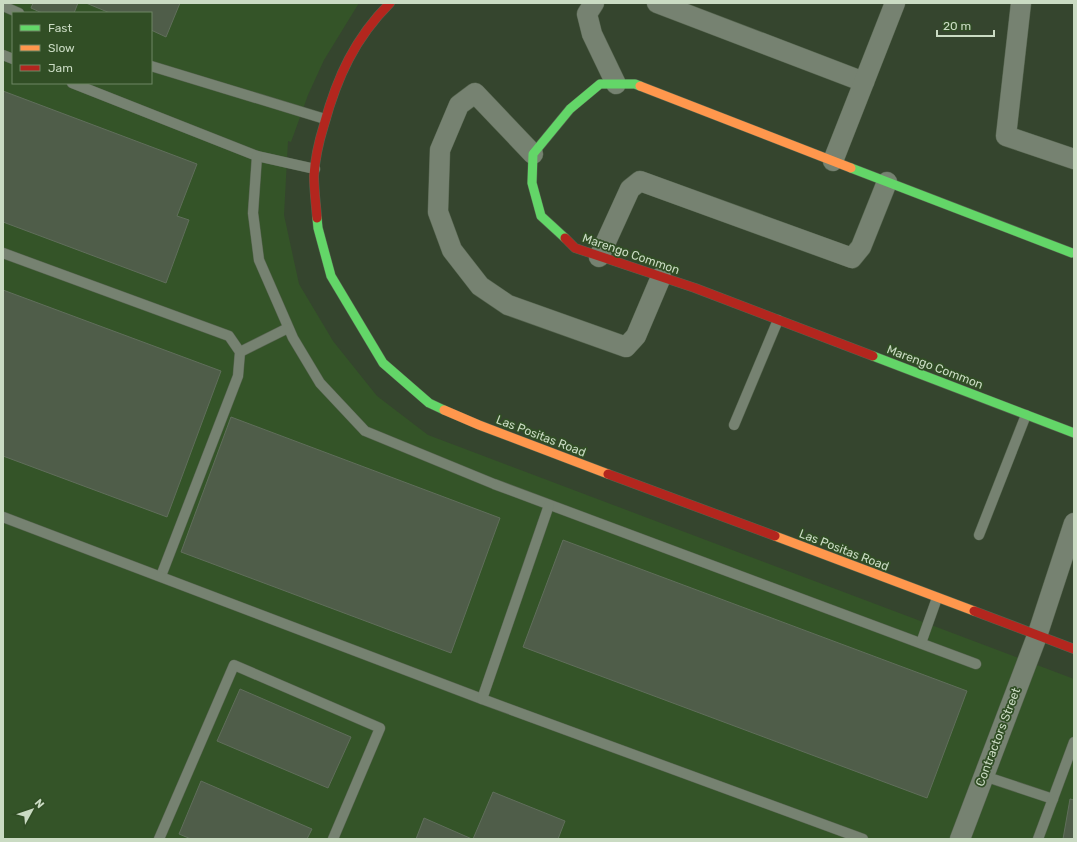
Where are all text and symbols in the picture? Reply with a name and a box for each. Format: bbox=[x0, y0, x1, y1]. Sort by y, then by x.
legend bbox=[12, 12, 152, 84]
scale bar bbox=[937, 12, 994, 38]
text: 20 m bbox=[943, 19, 971, 33]
text: Fast bbox=[48, 21, 72, 35]
text: Slow bbox=[48, 41, 75, 55]
text: Jam bbox=[48, 61, 73, 75]
street label: Marengo Common bbox=[581, 231, 681, 277]
street label: Marengo Common bbox=[885, 342, 985, 392]
street label: Las Positas Road bbox=[494, 412, 588, 460]
street label: Las Positas Road bbox=[797, 526, 891, 574]
street label: Contractors Street bbox=[973, 685, 1023, 788]
north arrow bbox=[12, 790, 52, 830]
text: N bbox=[32, 797, 47, 811]

